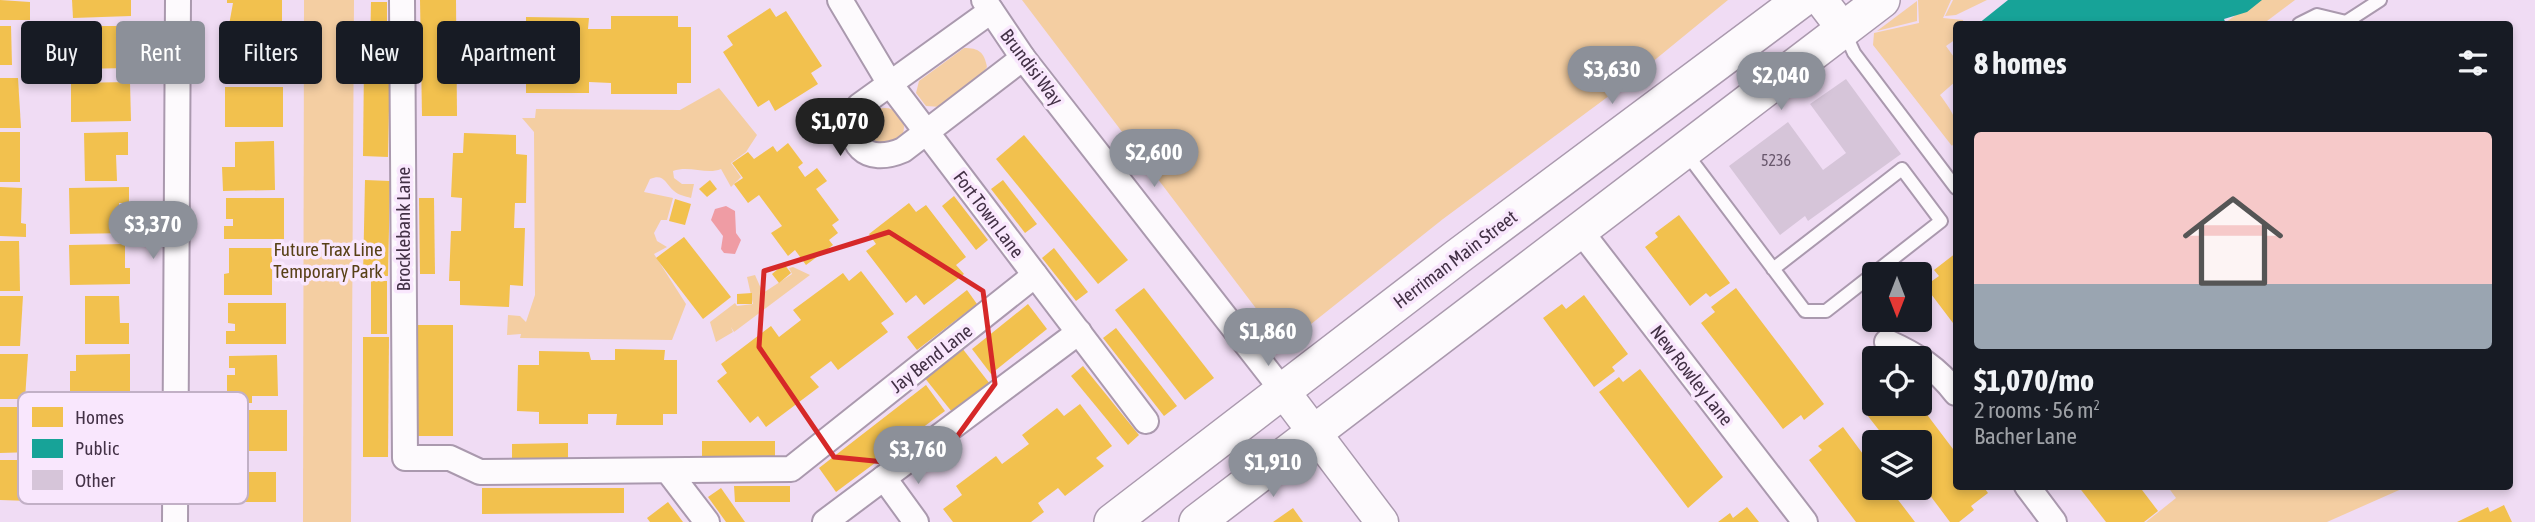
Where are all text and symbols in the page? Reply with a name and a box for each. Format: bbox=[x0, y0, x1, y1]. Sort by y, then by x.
chip: Buy bbox=[21, 21, 102, 84]
chip: Rent bbox=[116, 21, 205, 84]
chip: Filters bbox=[219, 21, 322, 84]
chip: New bbox=[336, 21, 423, 84]
chip: Apartment bbox=[437, 21, 580, 84]
street label: Brundisi Way bbox=[996, 24, 1068, 110]
icon: filters bbox=[2454, 44, 2492, 82]
pin: $3,630 bbox=[1555, 46, 1669, 106]
text: 8 homes bbox=[1974, 46, 2067, 80]
pin: $2,040 bbox=[1724, 52, 1838, 112]
text: $3,630 bbox=[1584, 56, 1641, 82]
text: $2,040 bbox=[1753, 62, 1810, 88]
pin: $1,070 bbox=[783, 99, 897, 158]
text: $1,070 bbox=[812, 108, 869, 134]
pin: $2,600 bbox=[1097, 130, 1211, 189]
text: $2,600 bbox=[1126, 139, 1183, 165]
house number: 5236 bbox=[1761, 151, 1791, 169]
street label: Fort Town Lane bbox=[949, 166, 1029, 262]
street label: Brocklebank Lane bbox=[392, 167, 414, 291]
icon: home bbox=[2170, 178, 2296, 304]
pin: $3,370 bbox=[96, 202, 210, 261]
street label: Herriman Main Street bbox=[1389, 205, 1521, 313]
text: $3,370 bbox=[125, 211, 182, 237]
park label: Future Trax Line Temporary Park bbox=[273, 238, 383, 282]
north arrow bbox=[1862, 262, 1932, 332]
map controls bbox=[1862, 262, 1932, 500]
pin: $1,860 bbox=[1211, 308, 1325, 368]
text: $1,860 bbox=[1240, 318, 1297, 344]
street label: Jay Bend Lane bbox=[886, 319, 976, 397]
street label: New Rowley Lane bbox=[1646, 321, 1738, 429]
button: locate bbox=[1862, 346, 1932, 416]
text: $1,070/mo bbox=[1974, 363, 2094, 397]
legend bbox=[18, 392, 248, 504]
text: 2 rooms · 56 m² bbox=[1974, 397, 2100, 423]
text: Homes bbox=[75, 406, 124, 428]
text: Bacher Lane bbox=[1974, 423, 2077, 449]
pin: $3,760 bbox=[861, 426, 975, 486]
button: layers bbox=[1862, 430, 1932, 500]
text: $3,760 bbox=[890, 436, 947, 462]
text: Public bbox=[75, 437, 120, 459]
pin: $1,910 bbox=[1216, 440, 1330, 499]
text: $1,910 bbox=[1245, 449, 1302, 475]
text: Other bbox=[75, 469, 115, 491]

